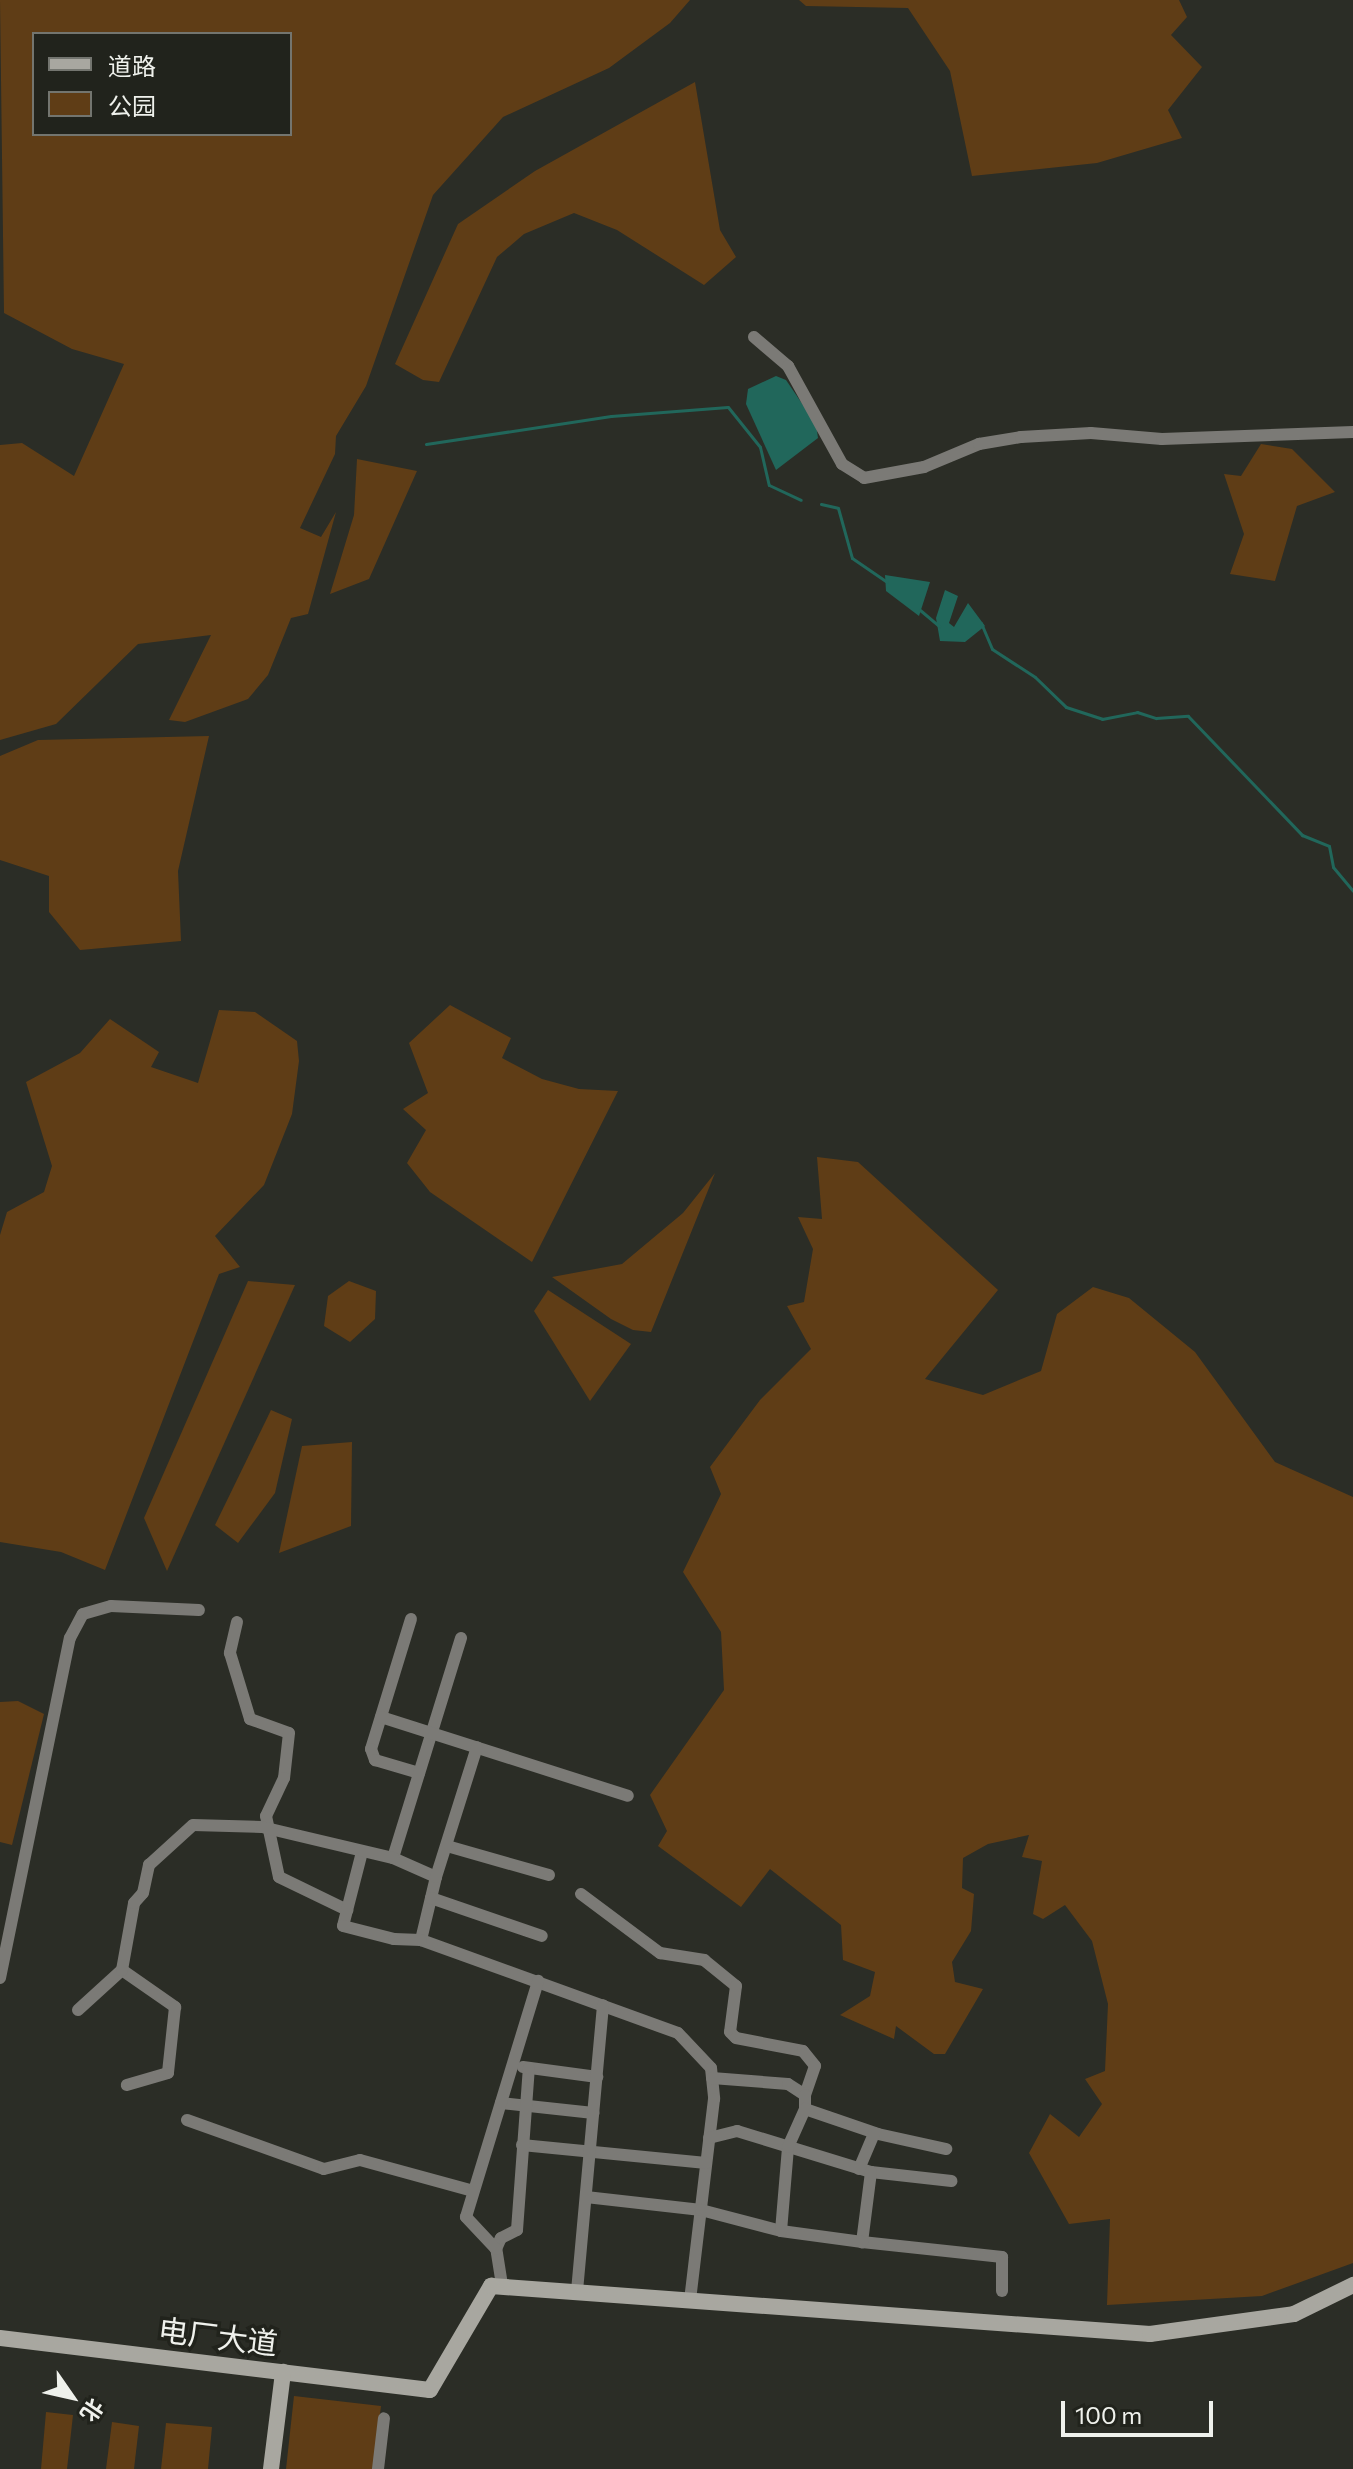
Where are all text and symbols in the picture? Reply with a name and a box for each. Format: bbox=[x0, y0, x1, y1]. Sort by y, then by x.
legend bbox=[32, 32, 292, 136]
text: 道路 bbox=[108, 51, 156, 80]
text: 公园 bbox=[108, 91, 156, 120]
street label: 电厂大道 bbox=[156, 2311, 280, 2361]
north arrow bbox=[32, 2357, 112, 2437]
scale bar bbox=[1065, 2385, 1217, 2435]
text: 北 bbox=[75, 2394, 110, 2427]
text: 100 m bbox=[1075, 2400, 1142, 2429]

